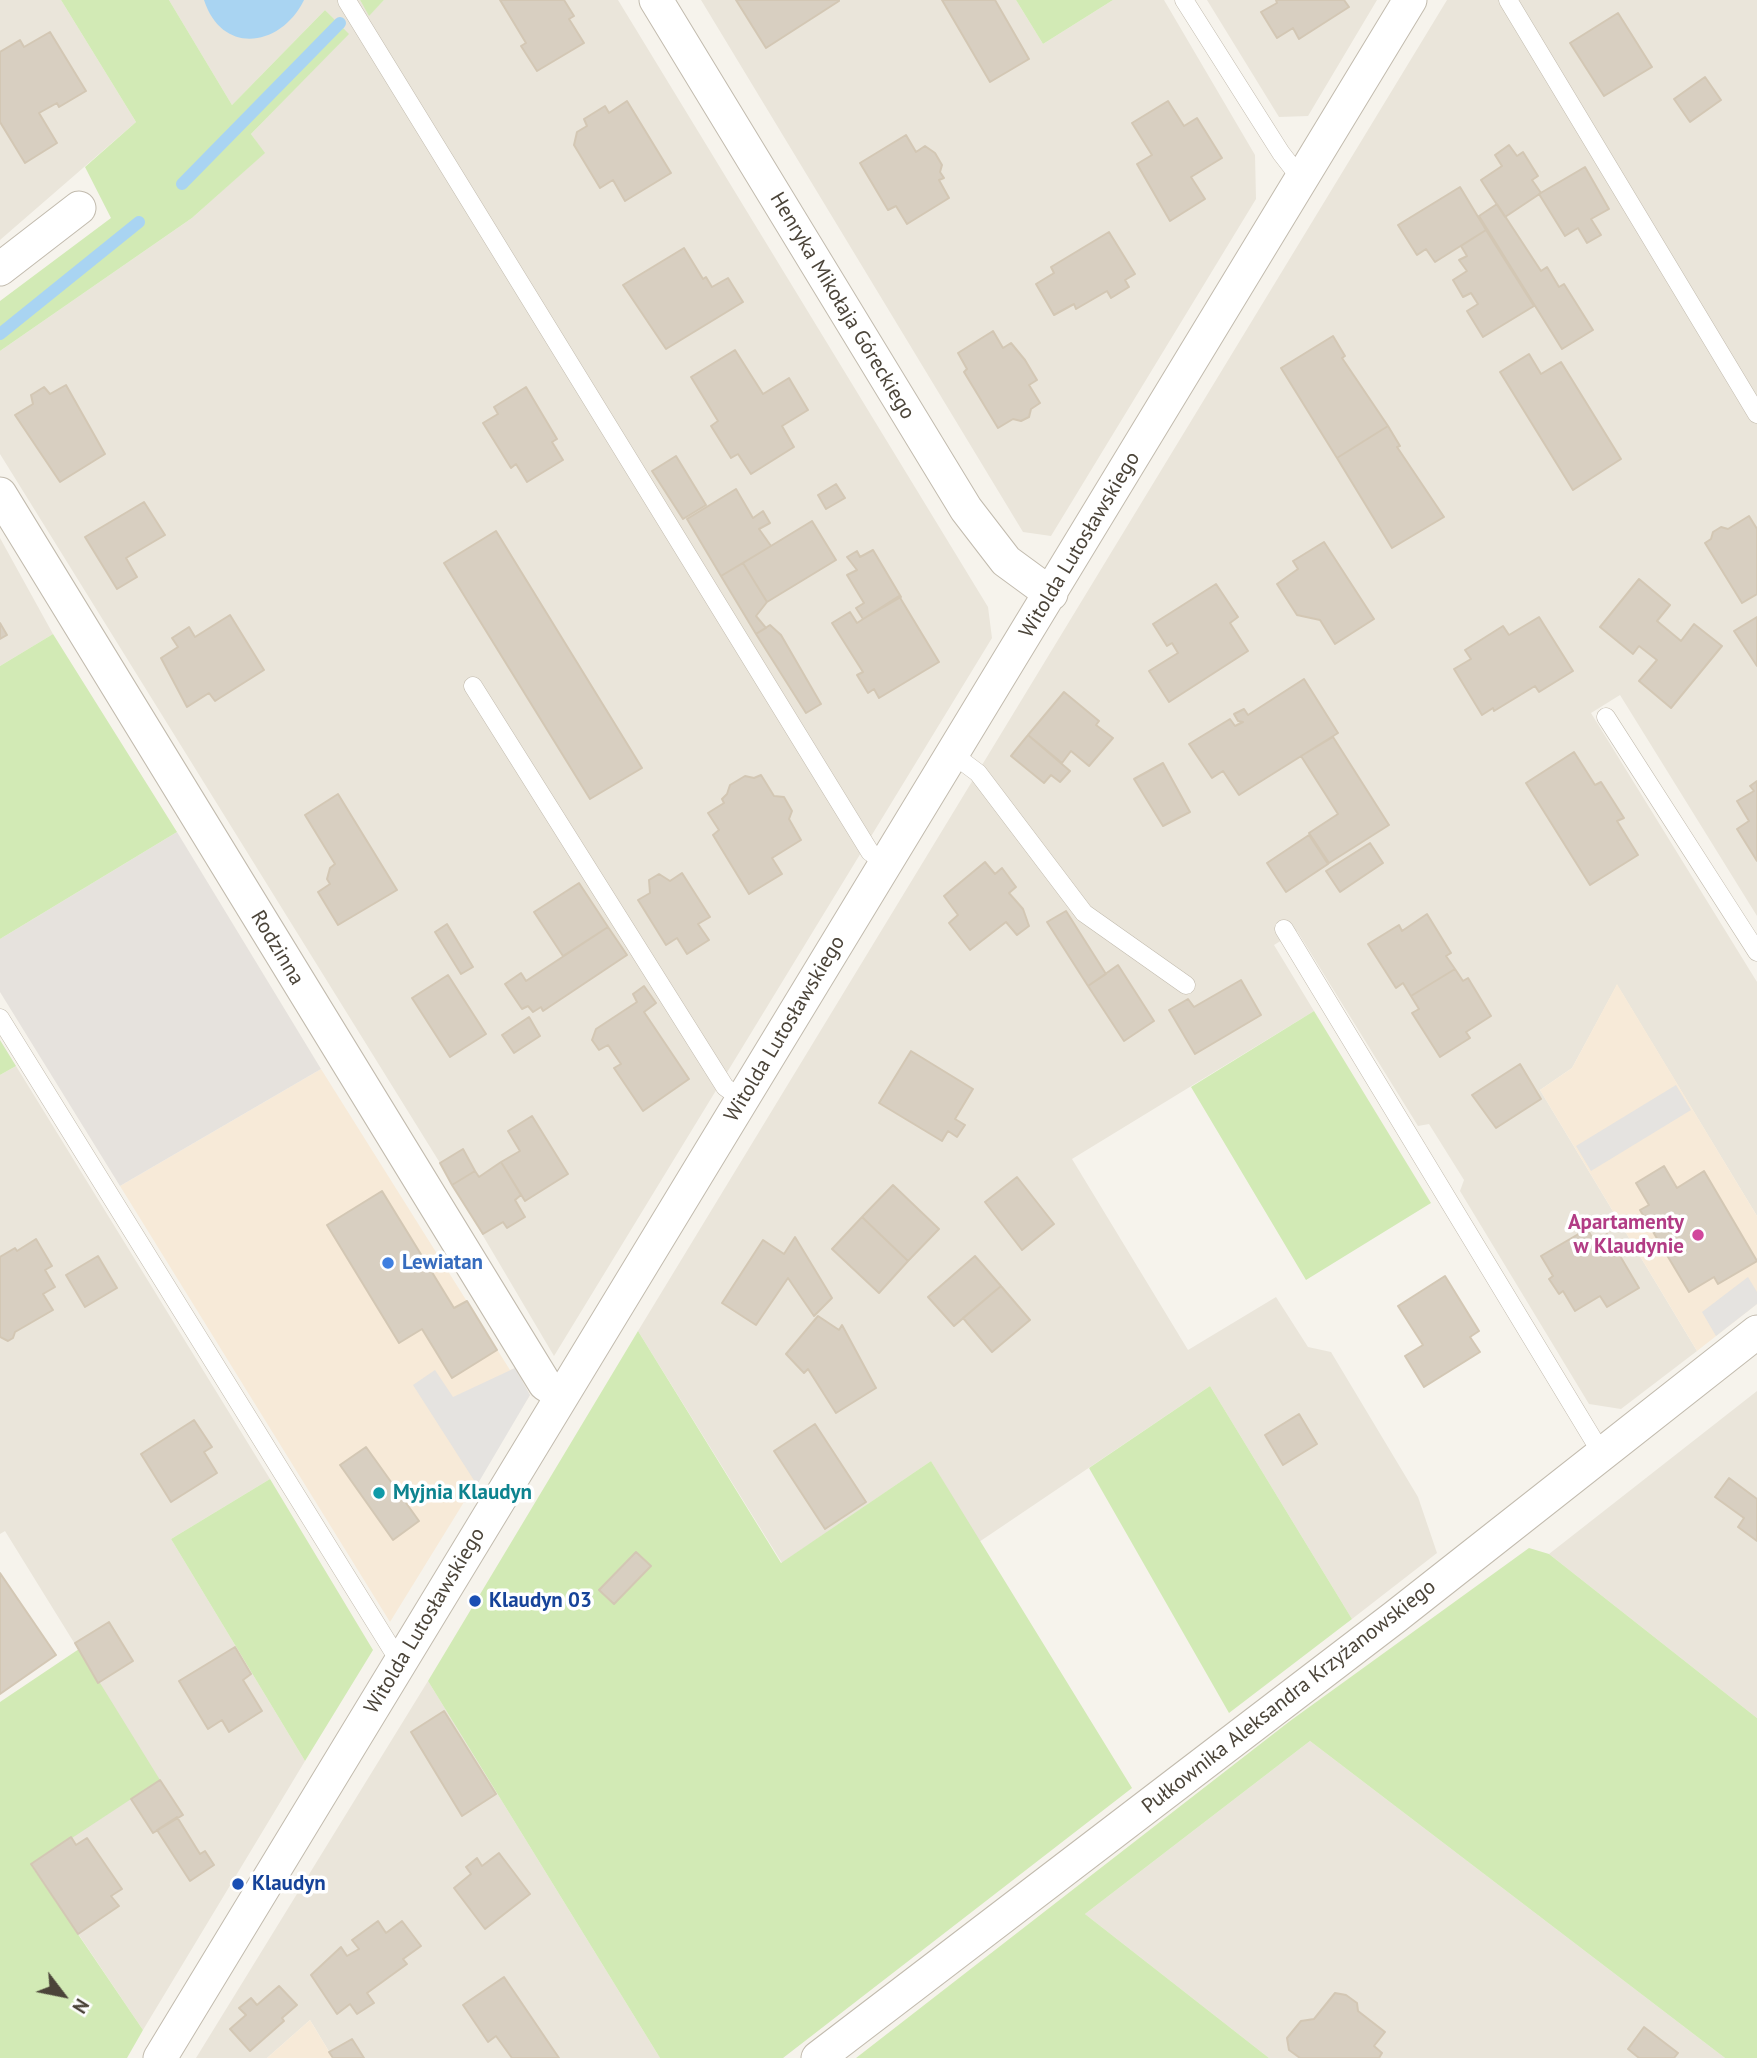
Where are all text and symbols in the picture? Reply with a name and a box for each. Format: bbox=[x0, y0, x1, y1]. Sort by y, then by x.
street label: Henryka Mikołaja Góreckiego bbox=[764, 188, 920, 424]
street label: Witolda Lutosławskiego bbox=[1014, 447, 1146, 643]
street label: Rodzinna bbox=[245, 906, 309, 990]
street label: Witolda Lutosławskiego bbox=[719, 931, 851, 1127]
place label: Apartamenty w Klaudynie bbox=[1568, 1210, 1684, 1260]
marker: Apartamenty w Klaudynie bbox=[1690, 1227, 1706, 1243]
place label: Lewiatan bbox=[402, 1250, 483, 1276]
marker: Lewiatan bbox=[380, 1255, 396, 1271]
place label: Myjnia Klaudyn bbox=[393, 1480, 532, 1506]
marker: Myjnia Klaudyn bbox=[371, 1485, 387, 1501]
street label: Witolda Lutosławskiego bbox=[359, 1523, 491, 1719]
street label: Pułkownika Aleksandra Krzyżanowskiego bbox=[1137, 1575, 1441, 1819]
place label: Klaudyn 03 bbox=[489, 1588, 592, 1614]
marker: Klaudyn 03 bbox=[467, 1593, 483, 1609]
place label: Klaudyn bbox=[252, 1871, 326, 1897]
marker: Klaudyn bbox=[230, 1876, 246, 1892]
north arrow bbox=[28, 1960, 98, 2030]
text: N bbox=[67, 1994, 94, 2018]

